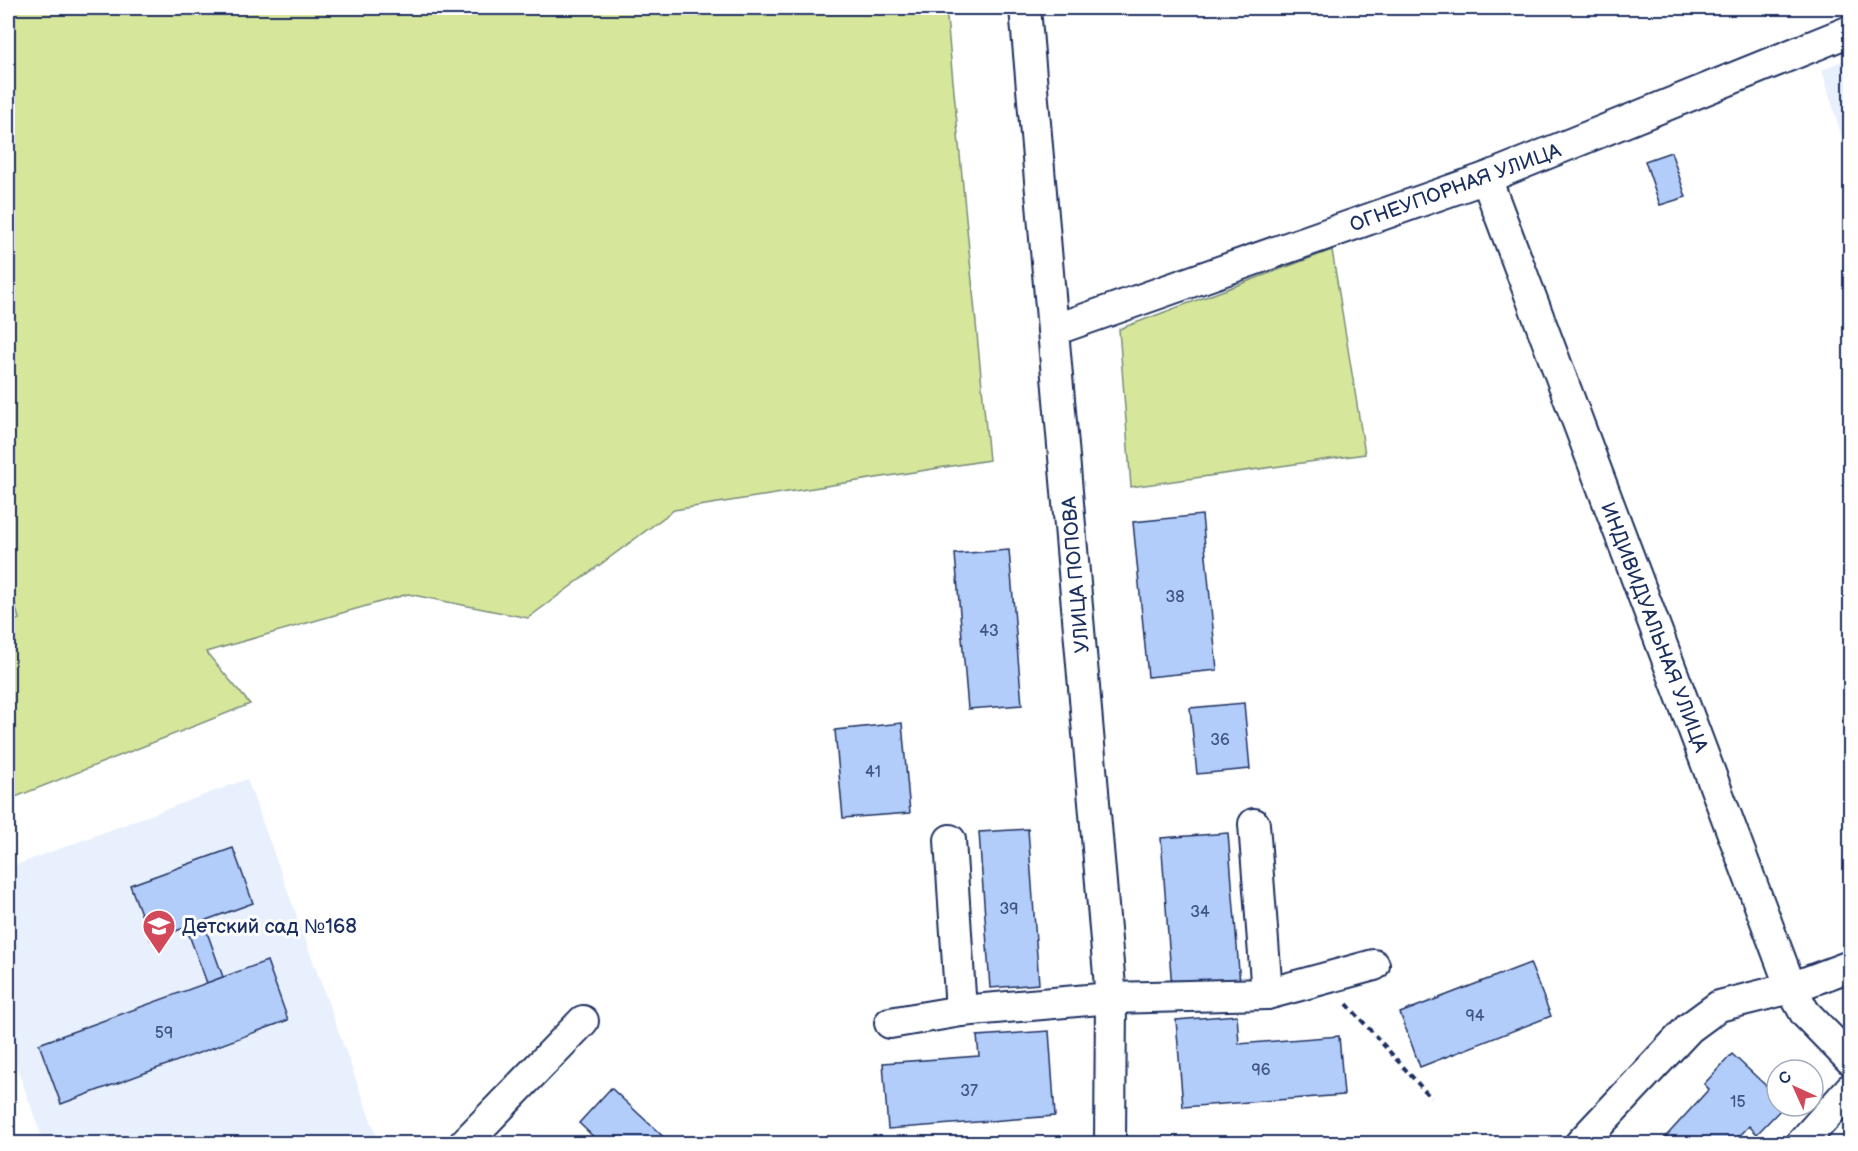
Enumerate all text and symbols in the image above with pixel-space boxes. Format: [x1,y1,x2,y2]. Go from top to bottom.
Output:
street label: ОГНЕУПОРНАЯ УЛИЦА [1347,138,1565,237]
street label: УЛИЦА ПОПОВА [1057,495,1095,654]
street label: ИНДИВИДУАЛЬНАЯ УЛИЦА [1595,499,1713,757]
house number: 38 [1165,588,1185,607]
house number: 43 [979,622,999,641]
house number: 36 [1210,731,1230,750]
house number: 41 [865,763,881,782]
house number: 39 [999,900,1019,919]
house number: 34 [1190,903,1210,922]
school or university icon: Детский сад №168 [141,908,177,955]
place label: Детский сад №168 [182,915,357,939]
house number: 94 [1465,1007,1485,1026]
house number: 59 [155,1024,173,1043]
north arrow [1765,1058,1825,1118]
house number: 96 [1251,1061,1271,1080]
text: С [1775,1068,1796,1089]
house number: 37 [960,1082,978,1101]
house number: 15 [1730,1093,1746,1112]

